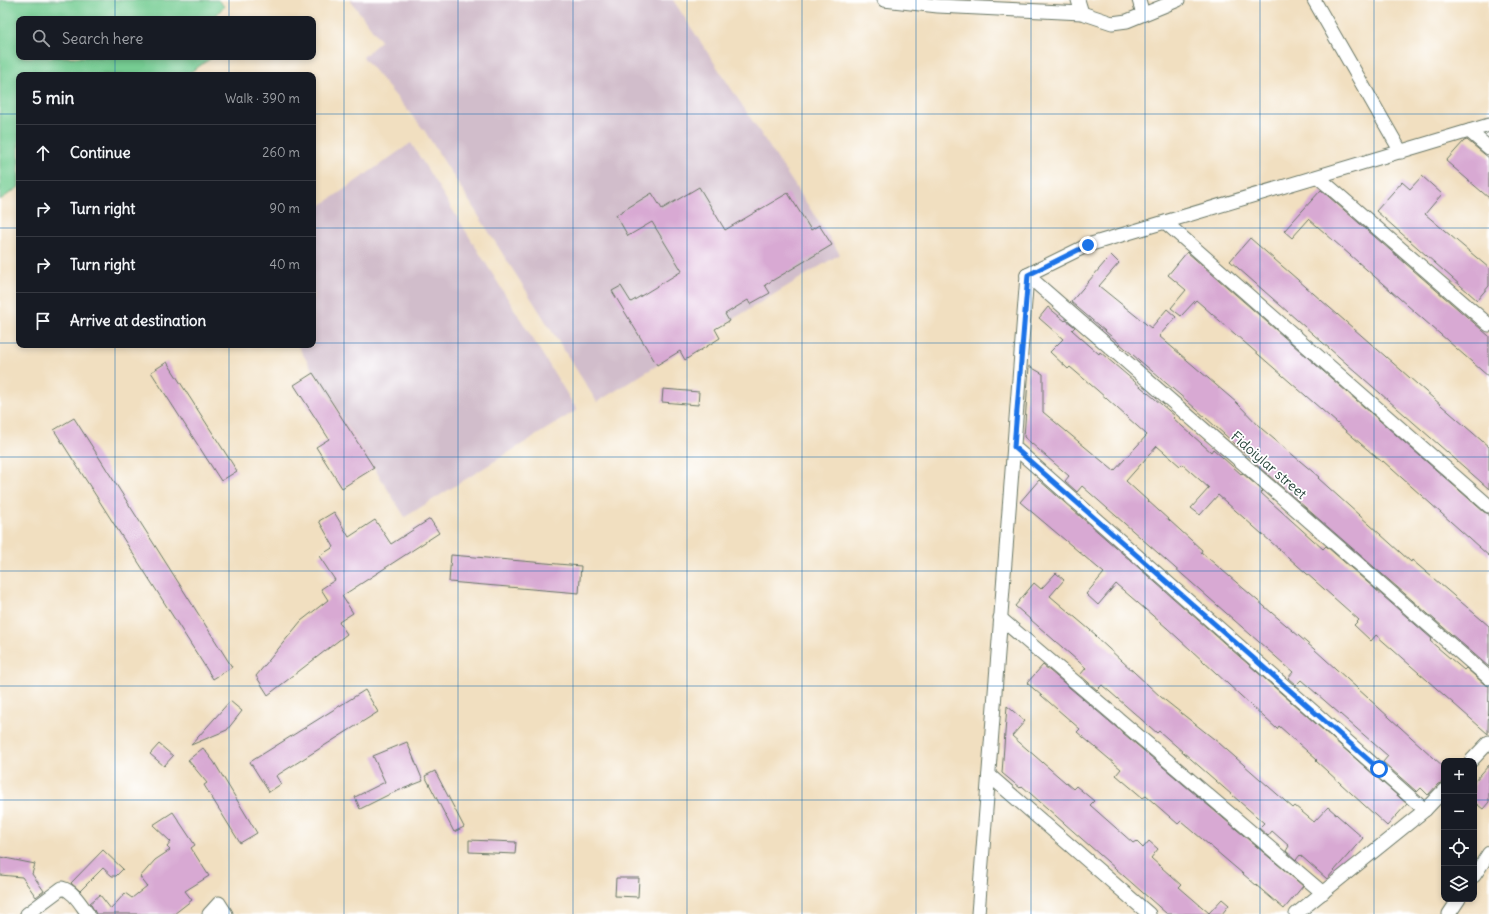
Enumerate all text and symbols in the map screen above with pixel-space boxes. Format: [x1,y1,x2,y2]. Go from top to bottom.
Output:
search box [16,16,316,60]
icon: search [30,27,52,49]
text: Search here [62,29,143,48]
text: 5 min [32,87,74,109]
text: Walk · 390 m [225,90,300,107]
icon: ahead [32,142,54,164]
text: Continue [70,143,131,162]
text: 260 m [262,144,300,161]
icon: right [32,198,54,220]
text: Turn right [70,199,135,218]
text: 90 m [269,200,300,217]
route end [1079,236,1097,254]
icon: right [32,254,54,276]
text: Turn right [70,255,135,274]
text: 40 m [269,256,300,273]
icon: arrive [32,310,54,332]
text: Arrive at destination [70,311,206,330]
street label: Fidoiylar street [1227,427,1311,503]
map controls [1441,758,1477,902]
button: + [1441,758,1477,794]
route start [1370,760,1388,778]
button: − [1441,794,1477,830]
button: locate [1441,830,1477,866]
button: layers [1441,866,1477,902]

